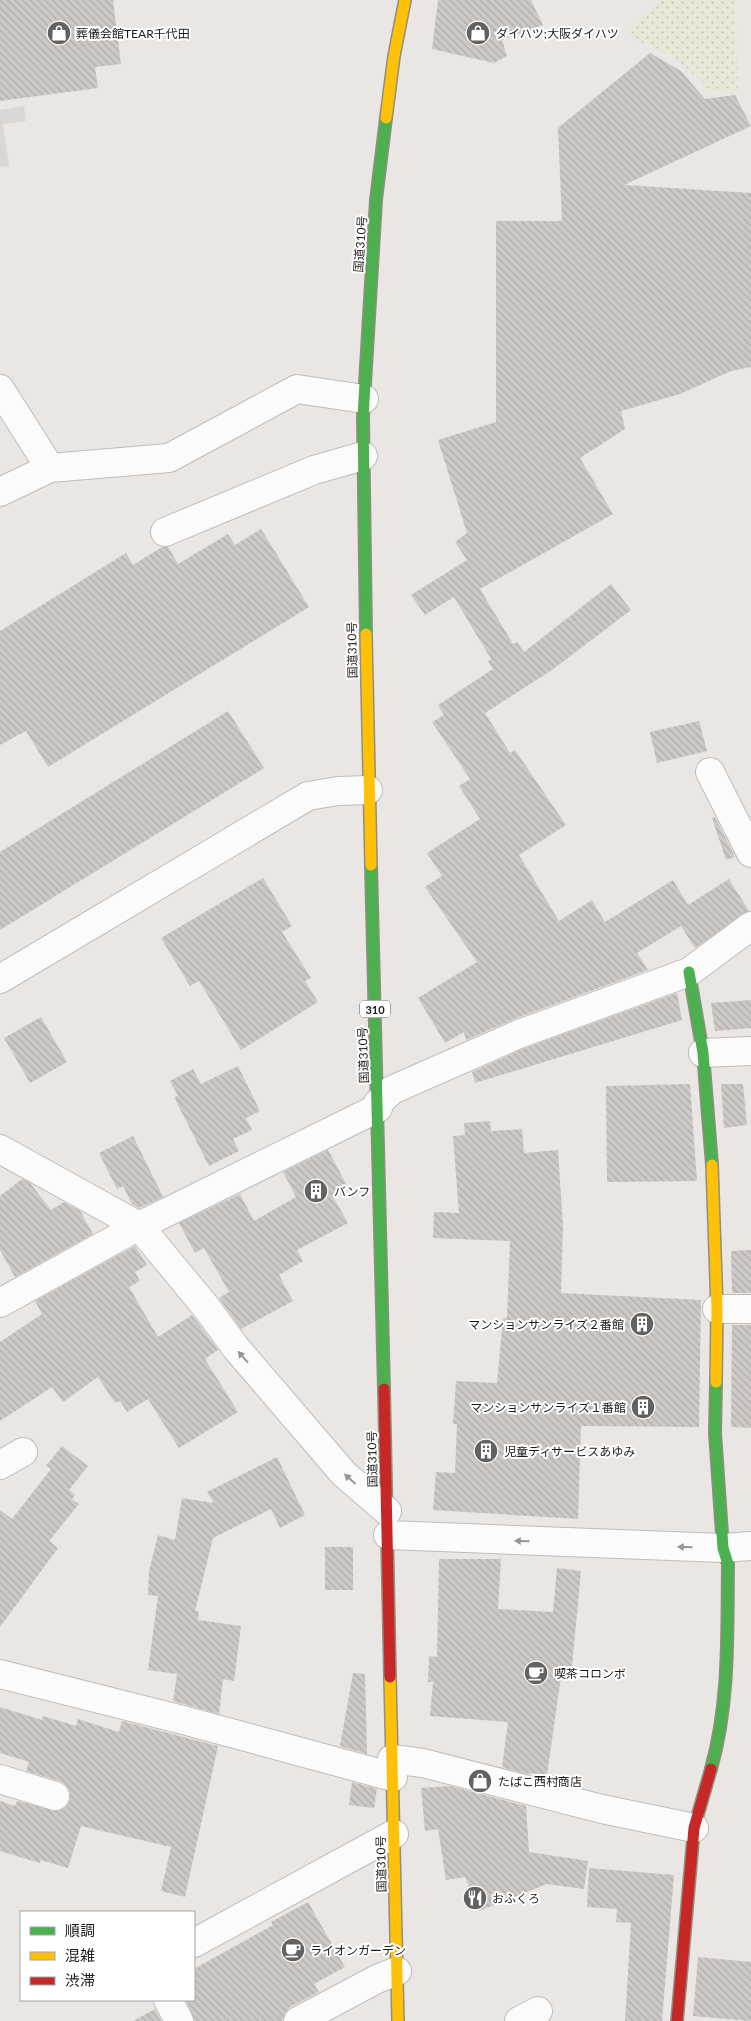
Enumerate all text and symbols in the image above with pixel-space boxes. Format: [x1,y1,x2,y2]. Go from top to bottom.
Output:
shop icon: 葬儀会館TEAR千代田 [46,20,72,46]
shop icon: ダイハツ;大阪ダイハツ [465,20,491,46]
place label: 葬儀会館TEAR千代田 [76,26,190,41]
place label: ダイハツ;大阪ダイハツ [496,26,619,41]
street label: 国道310号 [351,215,369,273]
street label: 国道310号 [344,621,360,679]
road number: 310 [360,1001,390,1018]
street label: 国道310号 [355,1026,371,1084]
building icon: バンフ [303,1178,329,1204]
place label: バンフ [334,1184,370,1199]
building icon: マンションサンライズ２番館 [629,1311,655,1337]
place label: マンションサンライズ２番館 [468,1317,624,1332]
one-way arrow [238,1350,249,1363]
building icon: マンションサンライズ１番館 [630,1394,656,1420]
place label: マンションサンライズ１番館 [470,1400,626,1415]
street label: 国道310号 [364,1430,380,1488]
building icon: 児童ディサービスあゆみ [473,1438,499,1464]
place label: 児童ディサービスあゆみ [504,1444,635,1459]
one-way arrow [345,1473,357,1485]
one-way arrow [514,1537,530,1545]
one-way arrow [677,1542,693,1550]
cafe icon: 喫茶コロンボ [523,1660,549,1686]
place label: 喫茶コロンボ [554,1666,626,1681]
shop icon: たばこ西村商店 [467,1768,493,1794]
place label: たばこ西村商店 [498,1774,582,1789]
street label: 国道310号 [373,1835,389,1893]
restaurant icon: おふくろ [462,1885,488,1911]
place label: おふくろ [492,1891,540,1906]
legend [20,1911,195,2001]
text: 順調 [65,1921,95,1939]
cafe icon: ライオンガーデン [280,1937,306,1963]
place label: ライオンガーデン [310,1943,406,1958]
text: 混雑 [65,1946,95,1964]
text: 渋滞 [65,1971,95,1989]

